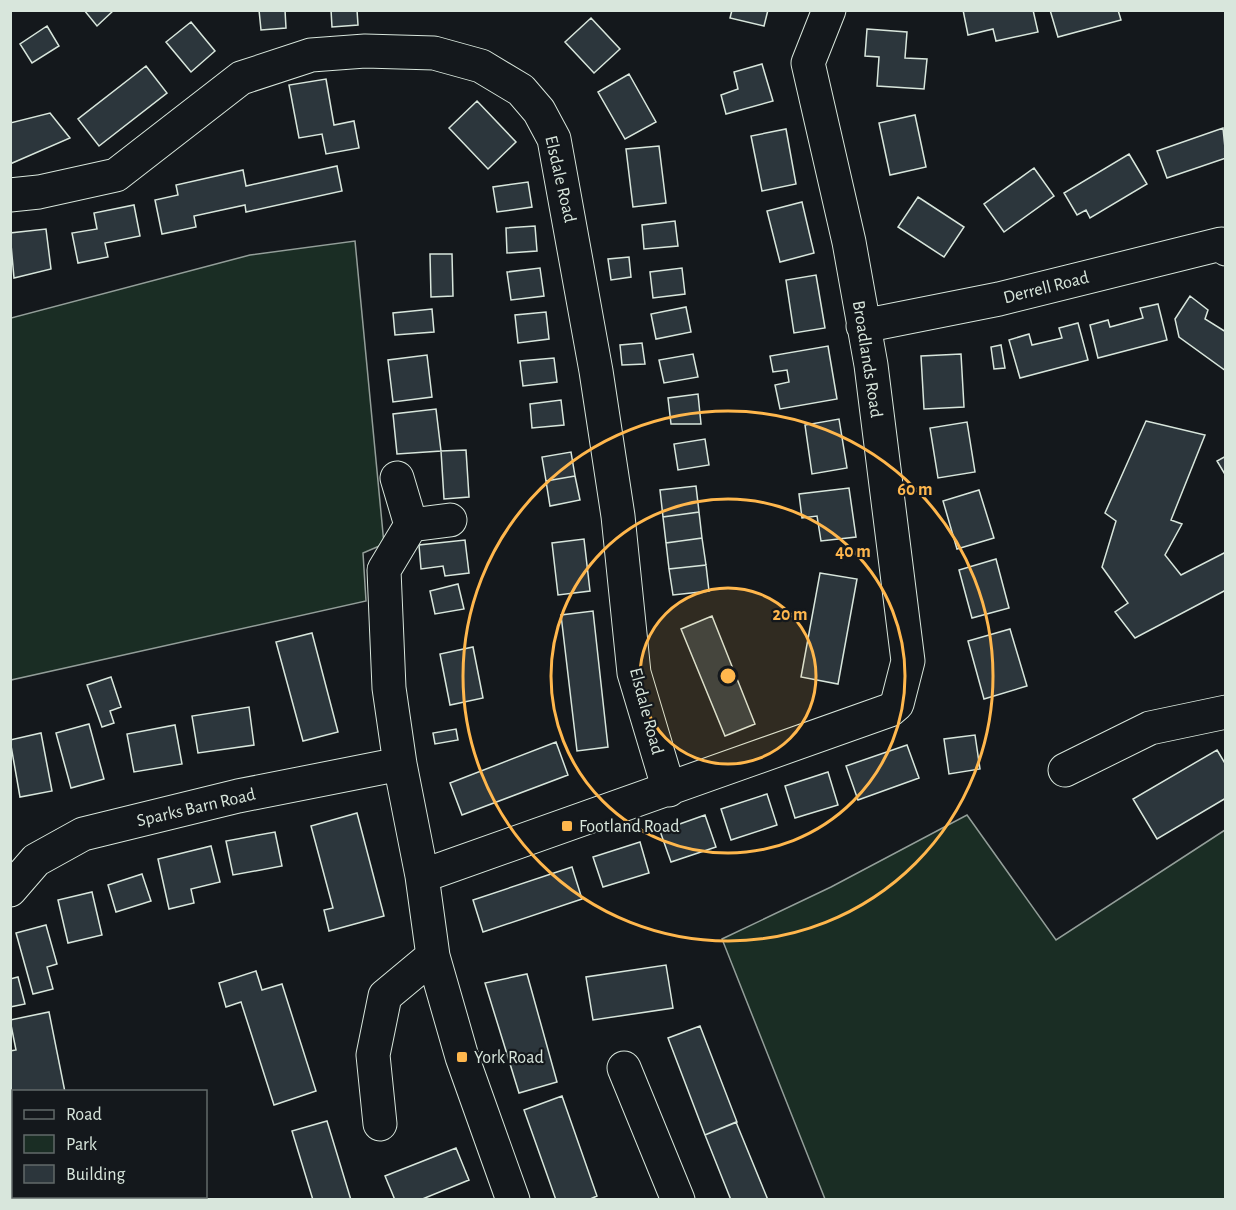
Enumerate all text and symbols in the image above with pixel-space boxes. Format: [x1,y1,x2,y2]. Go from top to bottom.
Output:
street label: Elsdale Road [541,134,579,225]
street label: Derrell Road [1002,269,1091,307]
street label: Broadlands Road [849,299,885,419]
text: 60 m [897,481,933,499]
text: 40 m [835,543,871,561]
text: 20 m [772,606,808,624]
street label: Elsdale Road [626,666,666,757]
centre of rings [718,666,738,686]
street label: Sparks Barn Road [135,786,257,830]
place label: Footland Road [579,818,680,836]
marker: Footland Road [560,819,574,833]
place label: York Road [474,1049,544,1067]
marker: York Road [455,1050,469,1064]
legend [12,1090,207,1198]
text: Road [66,1106,102,1124]
text: Park [66,1136,98,1154]
text: Building [66,1166,126,1184]

